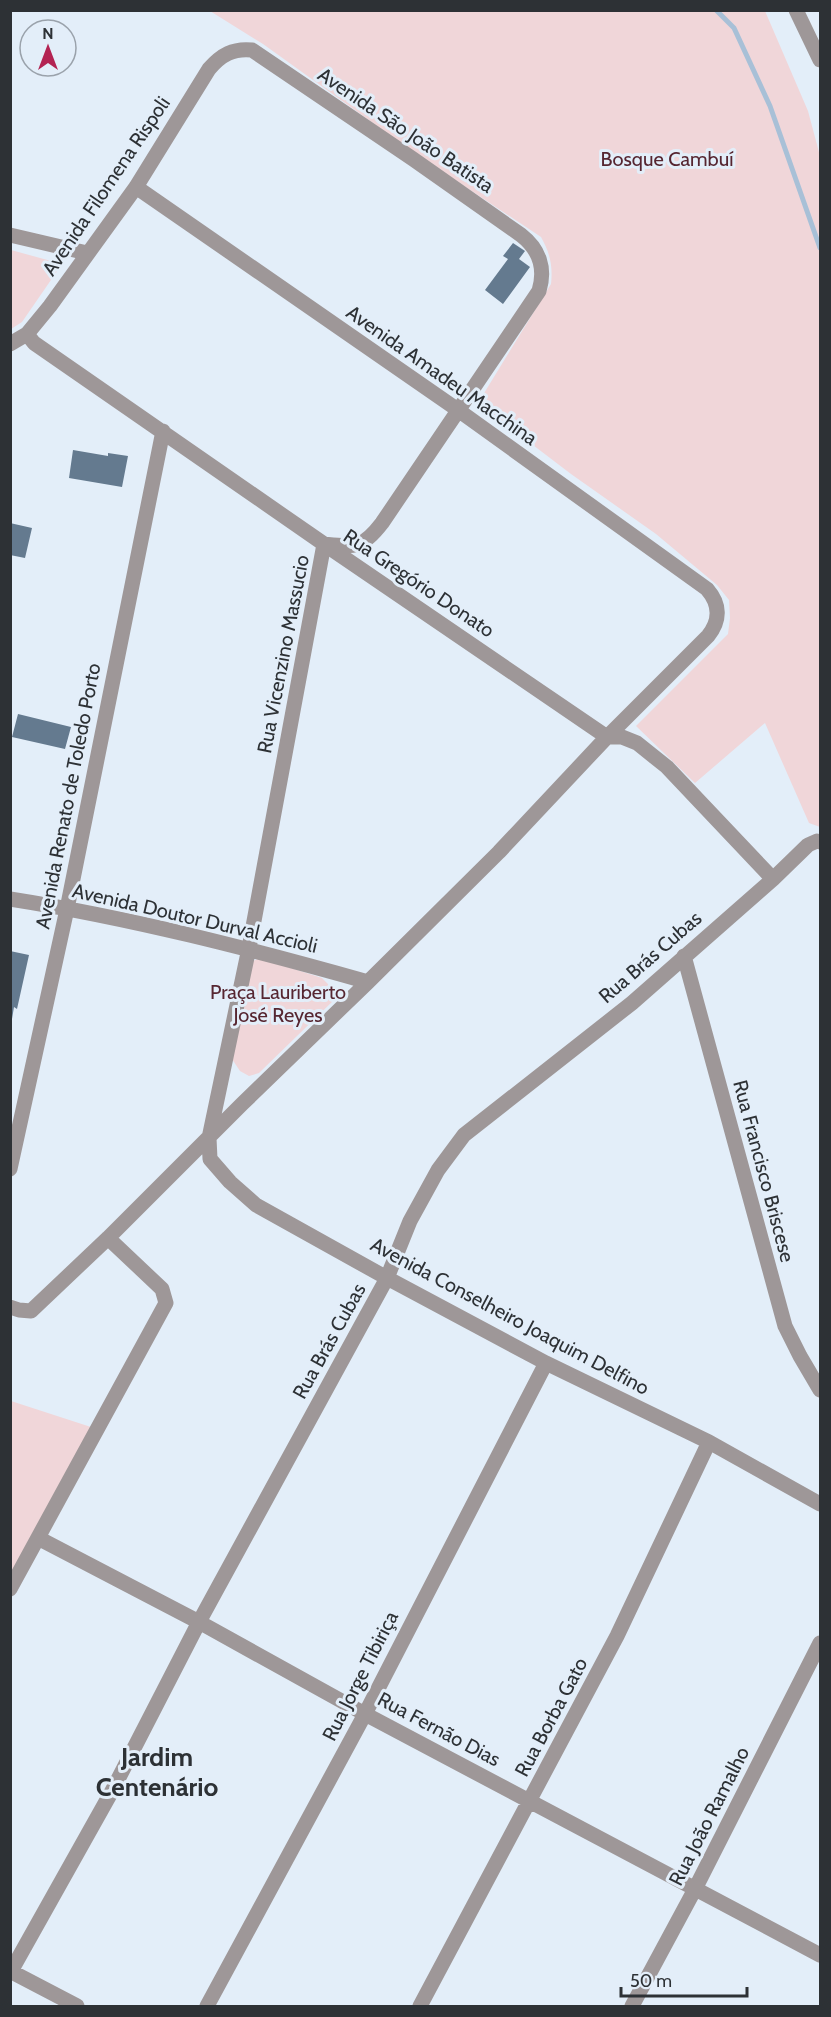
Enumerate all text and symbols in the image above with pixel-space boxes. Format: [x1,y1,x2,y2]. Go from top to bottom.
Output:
north arrow [18,18,78,78]
text: N [42,24,54,43]
street label: Avenida São João Batista [314,62,499,198]
street label: Avenida Filomena Rispoli [37,92,175,280]
park label: Bosque Cambuí [601,147,733,171]
street label: Avenida Amadeu Macchina [342,300,542,450]
street label: Rua Gregório Donato [339,524,499,642]
street label: Rua Vicenzino Massucio [252,553,314,755]
street label: Avenida Renato de Toledo Porto [30,661,106,931]
street label: Avenida Doutor Durval Accioli [70,878,320,958]
street label: Rua Brás Cubas [594,906,706,1008]
park label: Praça Lauriberto José Reyes [210,980,346,1027]
street label: Rua Francisco Briscese [728,1077,800,1265]
street label: Avenida Conselheiro Joaquim Delfino [367,1232,653,1400]
street label: Rua Brás Cubas [287,1279,371,1403]
street label: Rua Jorge Tibiriça [317,1607,403,1745]
street label: Rua Borba Gato [510,1653,592,1781]
street label: Rua Fernão Dias [374,1687,504,1771]
district label: Jardim Centenário [96,1741,218,1803]
street label: Rua João Ramalho [664,1743,754,1889]
scale bar [621,1960,747,1998]
text: 50 m [630,1970,672,1992]

